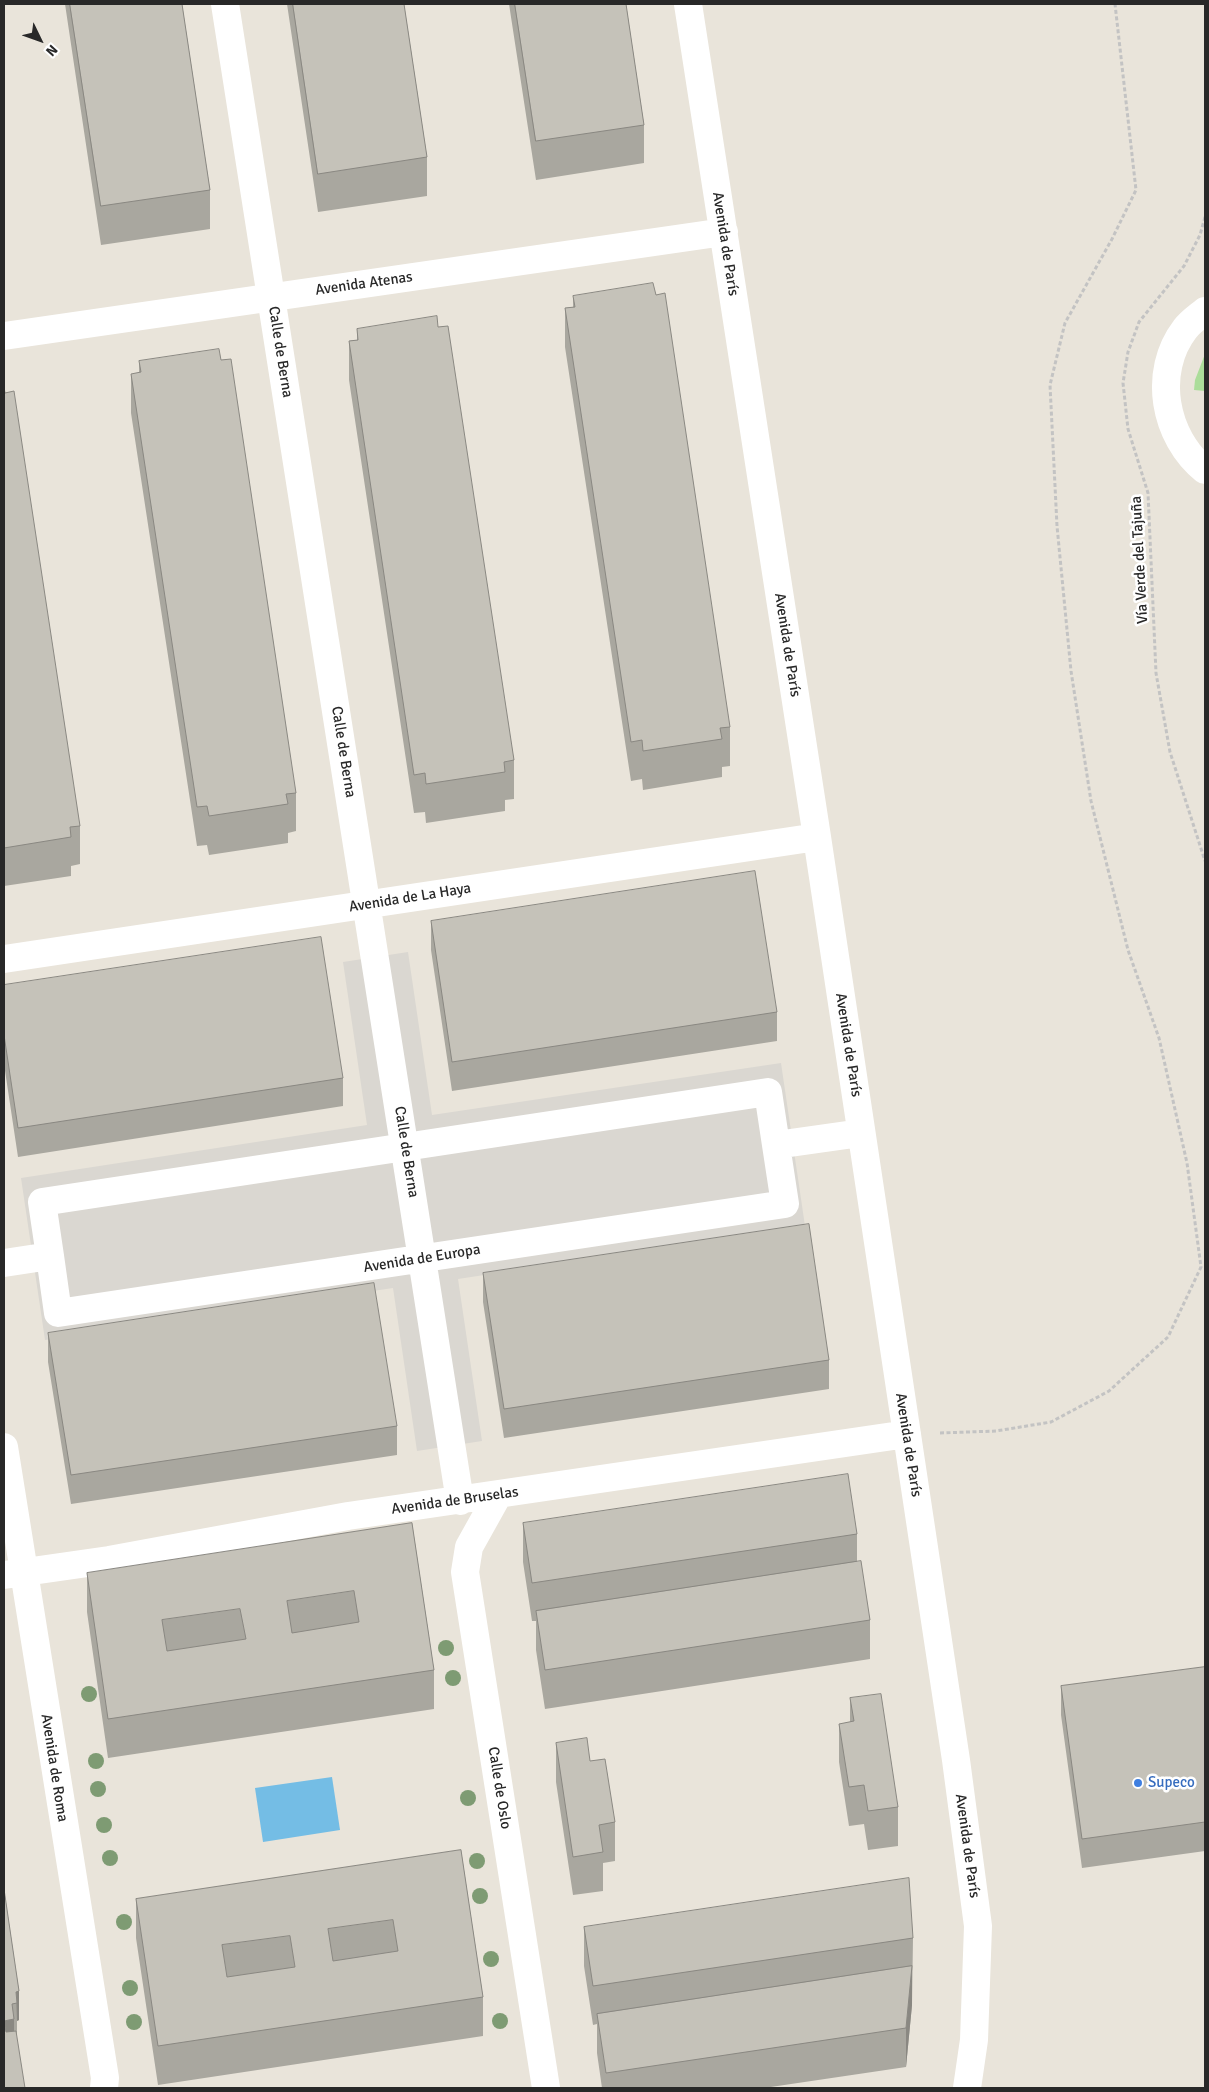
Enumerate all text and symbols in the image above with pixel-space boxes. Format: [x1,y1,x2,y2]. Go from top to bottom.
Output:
north arrow [15,15,65,65]
text: N [42,41,61,60]
street label: Avenida de París [708,191,742,297]
street label: Avenida Atenas [314,268,414,300]
street label: Calle de Berna [264,305,296,399]
street label: Vía Verde del Tajuña [1128,495,1152,625]
street label: Avenida de París [770,592,804,698]
street label: Calle de Berna [327,705,359,799]
street label: Avenida de La Haya [348,879,472,917]
street label: Avenida de París [831,992,865,1098]
street label: Calle de Berna [390,1105,422,1199]
street label: Avenida de Europa [362,1241,482,1277]
street label: Avenida de París [891,1392,925,1498]
street label: Avenida de Bruselas [390,1483,520,1519]
street label: Avenida de Roma [37,1713,71,1823]
street label: Calle de Oslo [484,1746,514,1830]
place label: Supeco [1148,1774,1195,1792]
marker: Supeco [1132,1777,1144,1789]
street label: Avenida de París [951,1793,983,1899]

